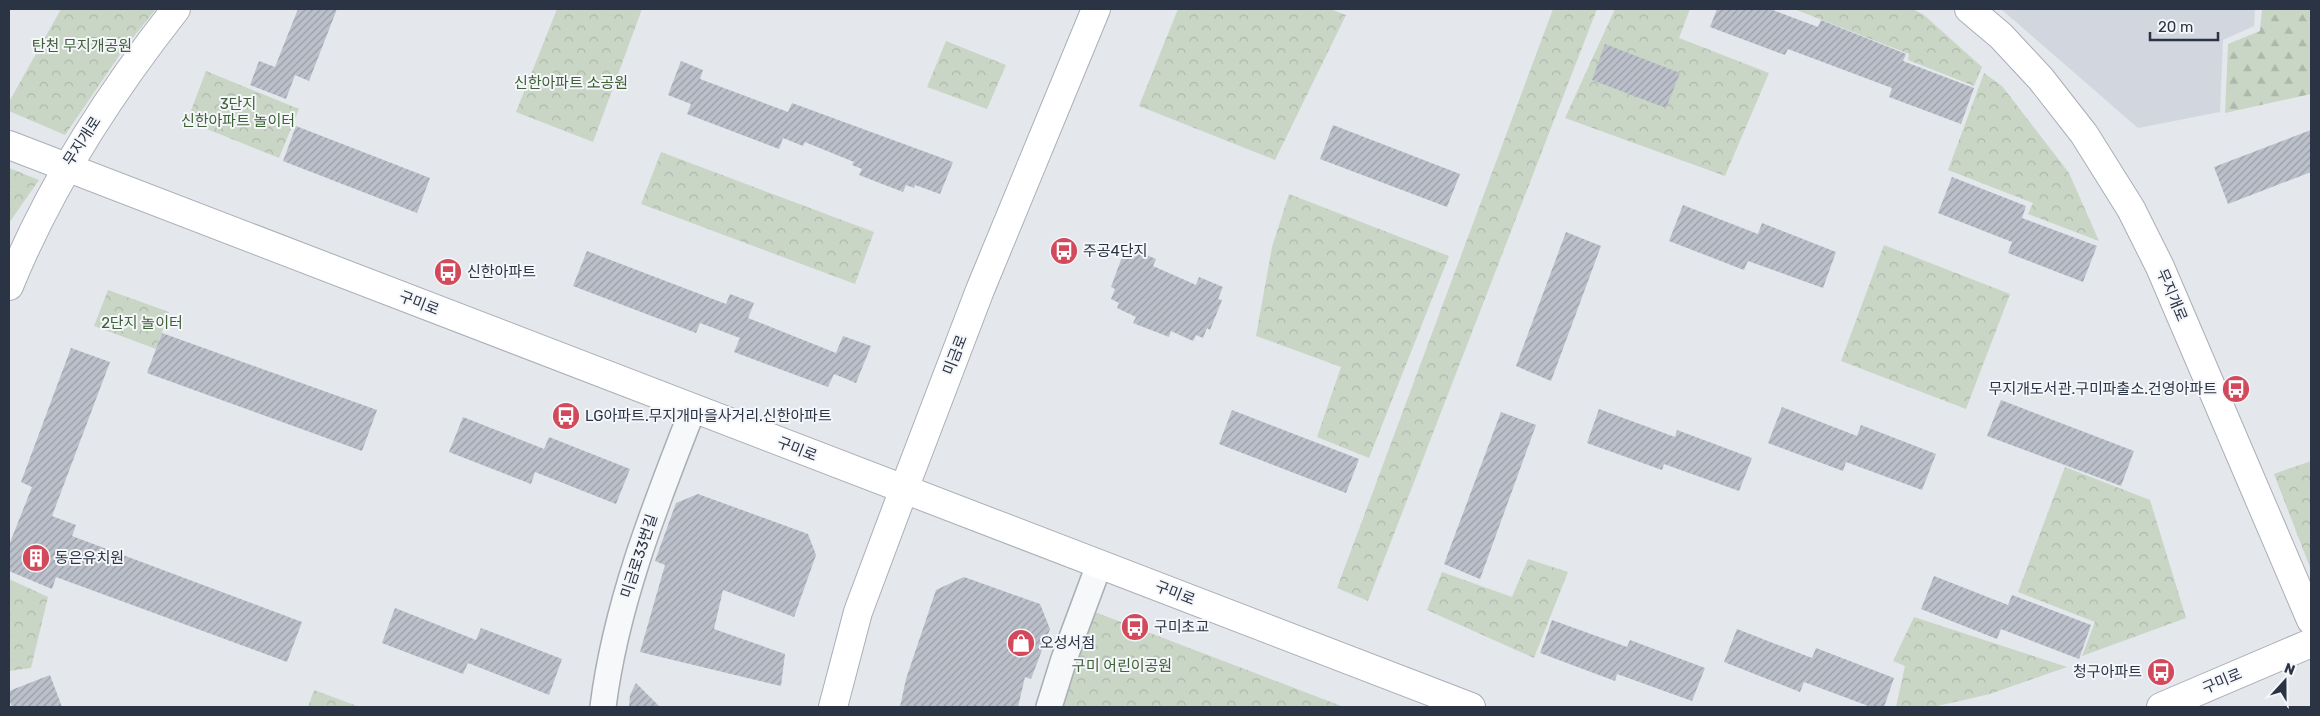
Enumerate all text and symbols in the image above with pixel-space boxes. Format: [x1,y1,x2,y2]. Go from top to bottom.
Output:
scale bar [2150,10,2218,42]
text: 20 m [2158,18,2193,36]
park label: 탄천 무지개공원 [32,37,132,55]
park label: 신한아파트 소공원 [514,74,628,92]
park label: 3단지 신한아파트 놀이터 [181,95,295,130]
street label: 무지개로 [59,113,105,169]
bus stop icon: 주공4단지 [1049,236,1079,266]
place label: 주공4단지 [1083,242,1148,260]
bus stop icon: 신한아파트 [433,257,463,287]
place label: 신한아파트 [467,263,536,281]
street label: 무지개로 [2153,266,2191,324]
street label: 구미로 [396,287,442,319]
park label: 2단지 놀이터 [101,314,183,332]
street label: 미금로 [939,332,971,378]
bus stop icon: 무지개도서관.구미파출소.건영아파트 [2221,374,2251,404]
place label: 무지개도서관.구미파출소.건영아파트 [1989,380,2217,398]
bus stop icon: LG아파트.무지개마을사거리.신한아파트 [551,401,581,431]
place label: LG아파트.무지개마을사거리.신한아파트 [585,407,832,425]
street label: 구미로 [774,433,820,465]
street label: 미금로33번길 [617,512,661,600]
building icon: 동은유치원 [21,543,51,573]
place label: 동은유치원 [55,549,124,567]
street label: 구미로 [1152,577,1198,609]
bus stop icon: 구미초교 [1120,612,1150,642]
place label: 구미초교 [1154,618,1209,636]
shop icon: 오성서점 [1006,628,1036,658]
place label: 오성서점 [1040,634,1095,652]
north arrow [2260,656,2310,706]
park label: 구미 어린이공원 [1072,657,1172,675]
bus stop icon: 청구아파트 [2146,657,2176,687]
text: N [2282,660,2297,679]
place label: 청구아파트 [2073,663,2142,681]
street label: 구미로 [2199,665,2245,697]

